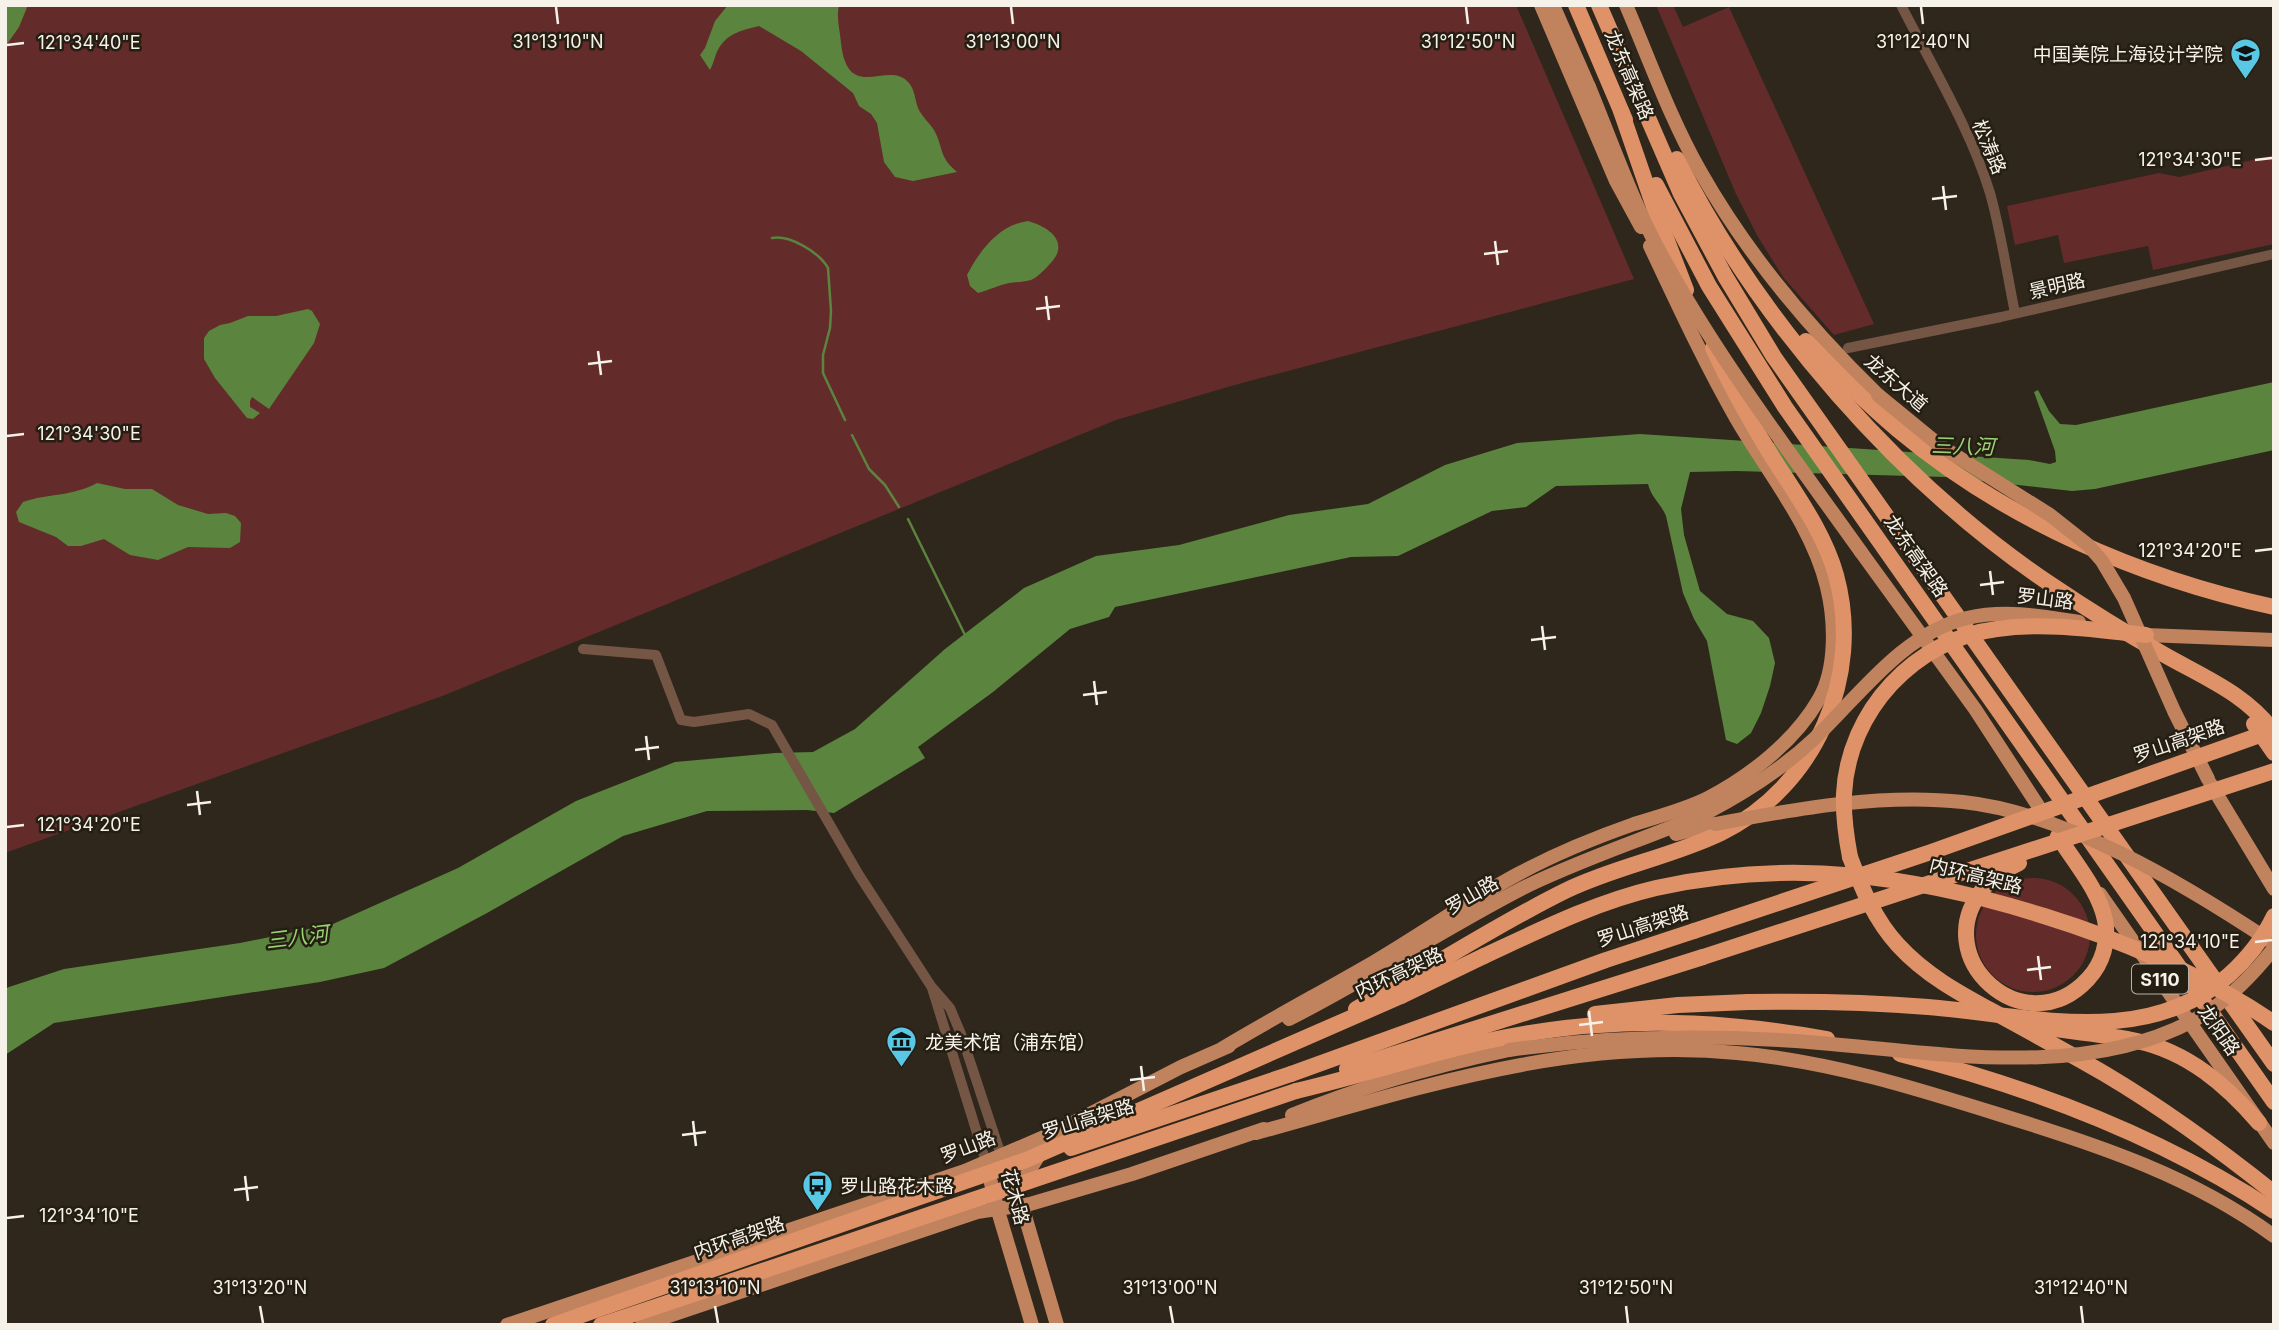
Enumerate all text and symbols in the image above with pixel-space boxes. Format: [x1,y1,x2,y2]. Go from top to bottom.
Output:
street label: 龙东高架路 [1600,27,1658,123]
text: 31°13'10"N [512,31,604,52]
text: 31°13'00"N [965,31,1061,52]
text: 31°12'50"N [1421,31,1515,52]
text: 31°12'40"N [1876,31,1970,52]
text: 121°34'40"E [37,32,141,53]
school or university icon: 中国美院上海设计学院 [2229,37,2263,81]
place label: 中国美院上海设计学院 [2033,43,2223,66]
street label: 松涛路 [1967,116,2011,178]
text: 121°34'30"E [2138,149,2242,170]
street label: 景明路 [2027,268,2087,304]
street label: 龙东大道 [1860,349,1932,417]
text: 121°34'30"E [37,423,141,444]
water label: 三八河 [1931,432,1999,460]
street label: 龙东高架路 [1879,510,1953,602]
text: 121°34'20"E [2138,540,2242,561]
street label: 罗山路 [2015,584,2075,614]
street label: 罗山高架路 [2130,715,2228,767]
text: 121°34'20"E [37,814,141,835]
street label: 内环高架路 [1927,853,2025,899]
street label: 罗山路 [1442,871,1502,919]
street label: 罗山高架路 [1594,900,1692,952]
water label: 三八河 [264,920,334,953]
text: 121°34'10"E [2140,931,2240,952]
street label: 内环高架路 [1351,942,1447,1004]
road number: S110 [2132,964,2188,994]
street label: 龙阳路 [2193,1000,2245,1060]
museum icon: 龙美术馆（浦东馆） [885,1025,919,1069]
place label: 龙美术馆（浦东馆） [925,1031,1096,1054]
street label: 罗山高架路 [1039,1094,1137,1144]
street label: 罗山路 [937,1126,999,1168]
street label: 花木路 [997,1166,1033,1228]
bus stop icon: 罗山路花木路 [800,1169,834,1213]
place label: 罗山路花木路 [840,1175,954,1198]
text: 121°34'10"E [39,1205,139,1226]
street label: 内环高架路 [690,1212,788,1264]
text: 31°13'20"N [213,1277,307,1298]
text: 31°13'10"N [669,1277,761,1298]
text: 31°13'00"N [1122,1277,1218,1298]
text: 31°12'50"N [1579,1277,1673,1298]
text: 31°12'40"N [2034,1277,2128,1298]

